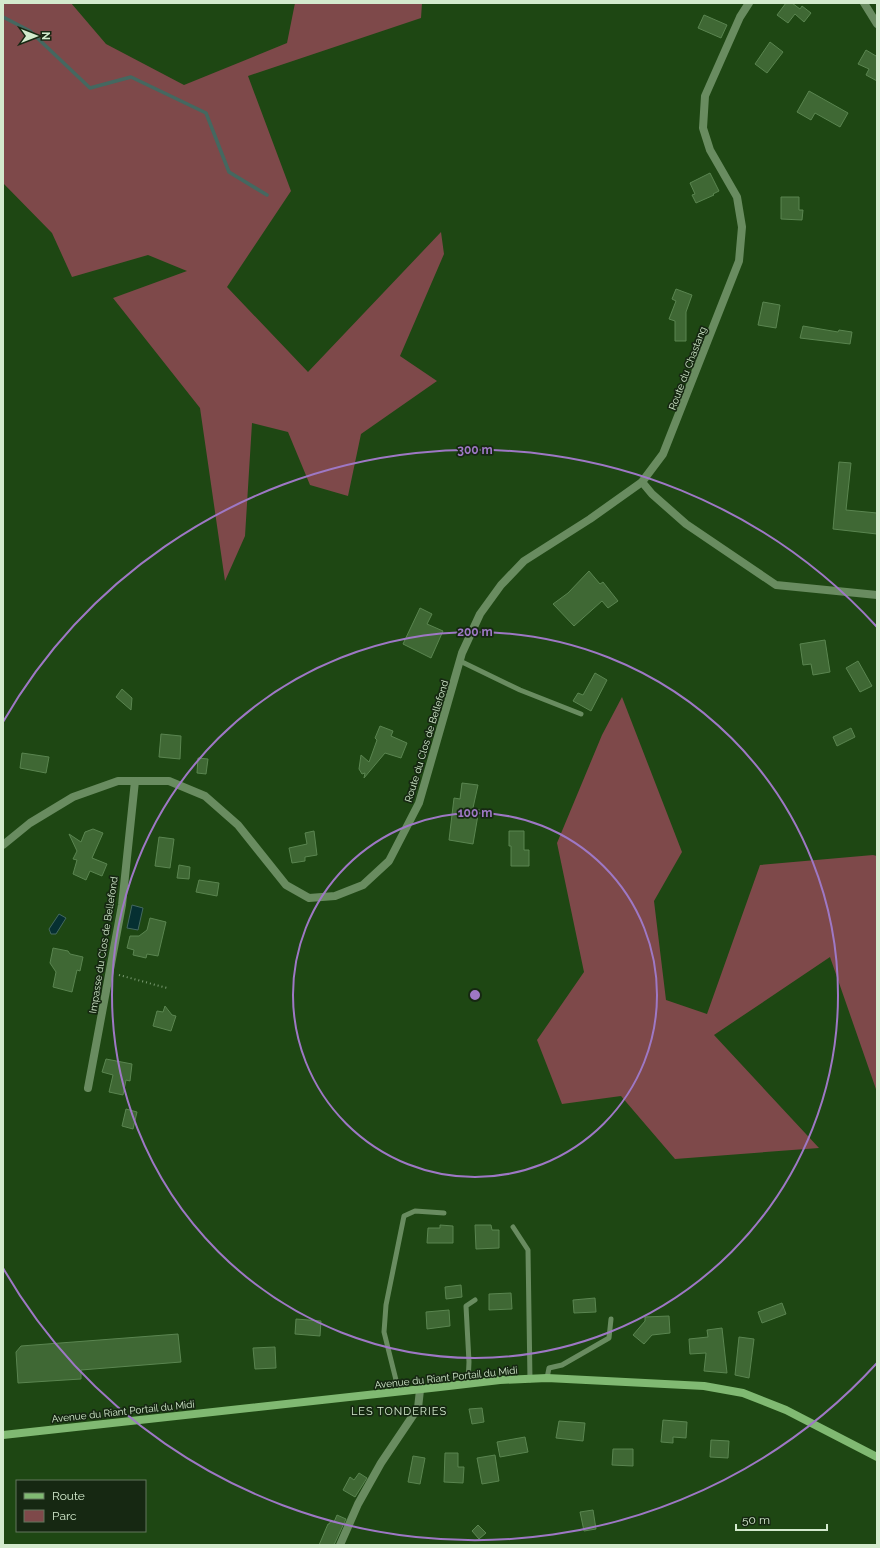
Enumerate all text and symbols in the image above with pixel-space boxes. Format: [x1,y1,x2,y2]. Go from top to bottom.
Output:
north arrow [16,16,56,56]
text: N [39,32,52,40]
street label: Route du Chastang [666,325,708,411]
text: 300 m [457,443,493,457]
text: 200 m [457,625,493,639]
street label: Route du Clos de Bellefond [403,679,450,804]
text: 100 m [458,806,492,820]
street label: Impasse du Clos de Bellefond [87,876,120,1014]
centre of rings [468,988,482,1002]
street label: Avenue du Riant Portail du Midi [374,1365,518,1390]
street label: Avenue du Riant Portail du Midi [51,1399,195,1424]
district label: LES TONDERIES [351,1405,447,1418]
legend [16,1480,146,1532]
text: Route [52,1489,85,1503]
scale bar [736,1506,827,1532]
text: Parc [52,1509,77,1523]
text: 50 m [742,1513,770,1527]

